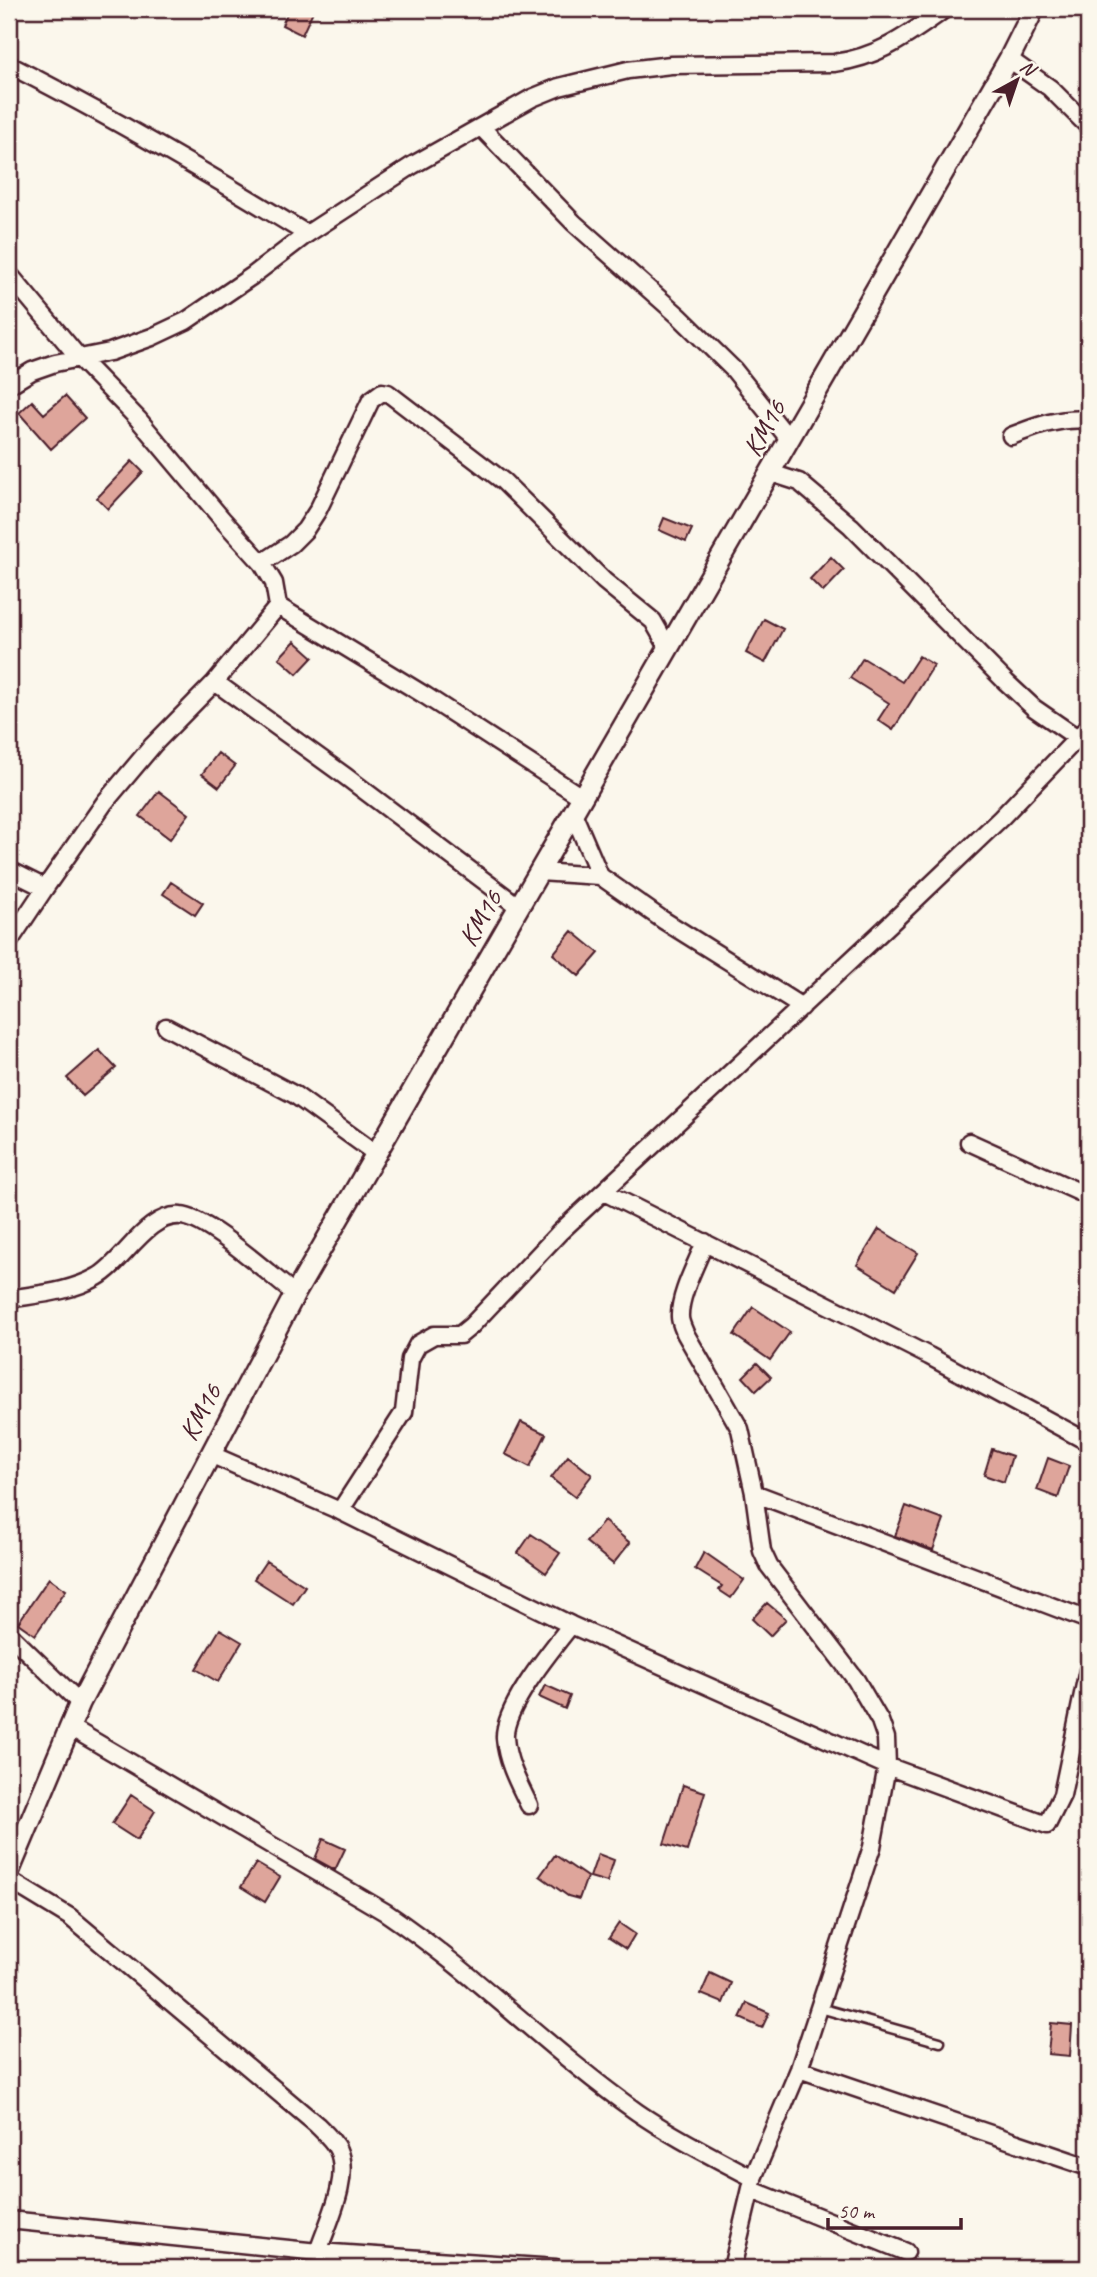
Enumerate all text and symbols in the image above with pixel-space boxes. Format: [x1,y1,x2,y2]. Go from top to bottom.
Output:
north arrow [982,46,1052,116]
text: N [1015,55,1042,83]
street label: KM16 [734,392,794,462]
street label: KM16 [450,882,511,952]
street label: KM16 [171,1376,230,1446]
scale bar [828,2186,960,2230]
text: 50 m [838,2198,876,2224]

